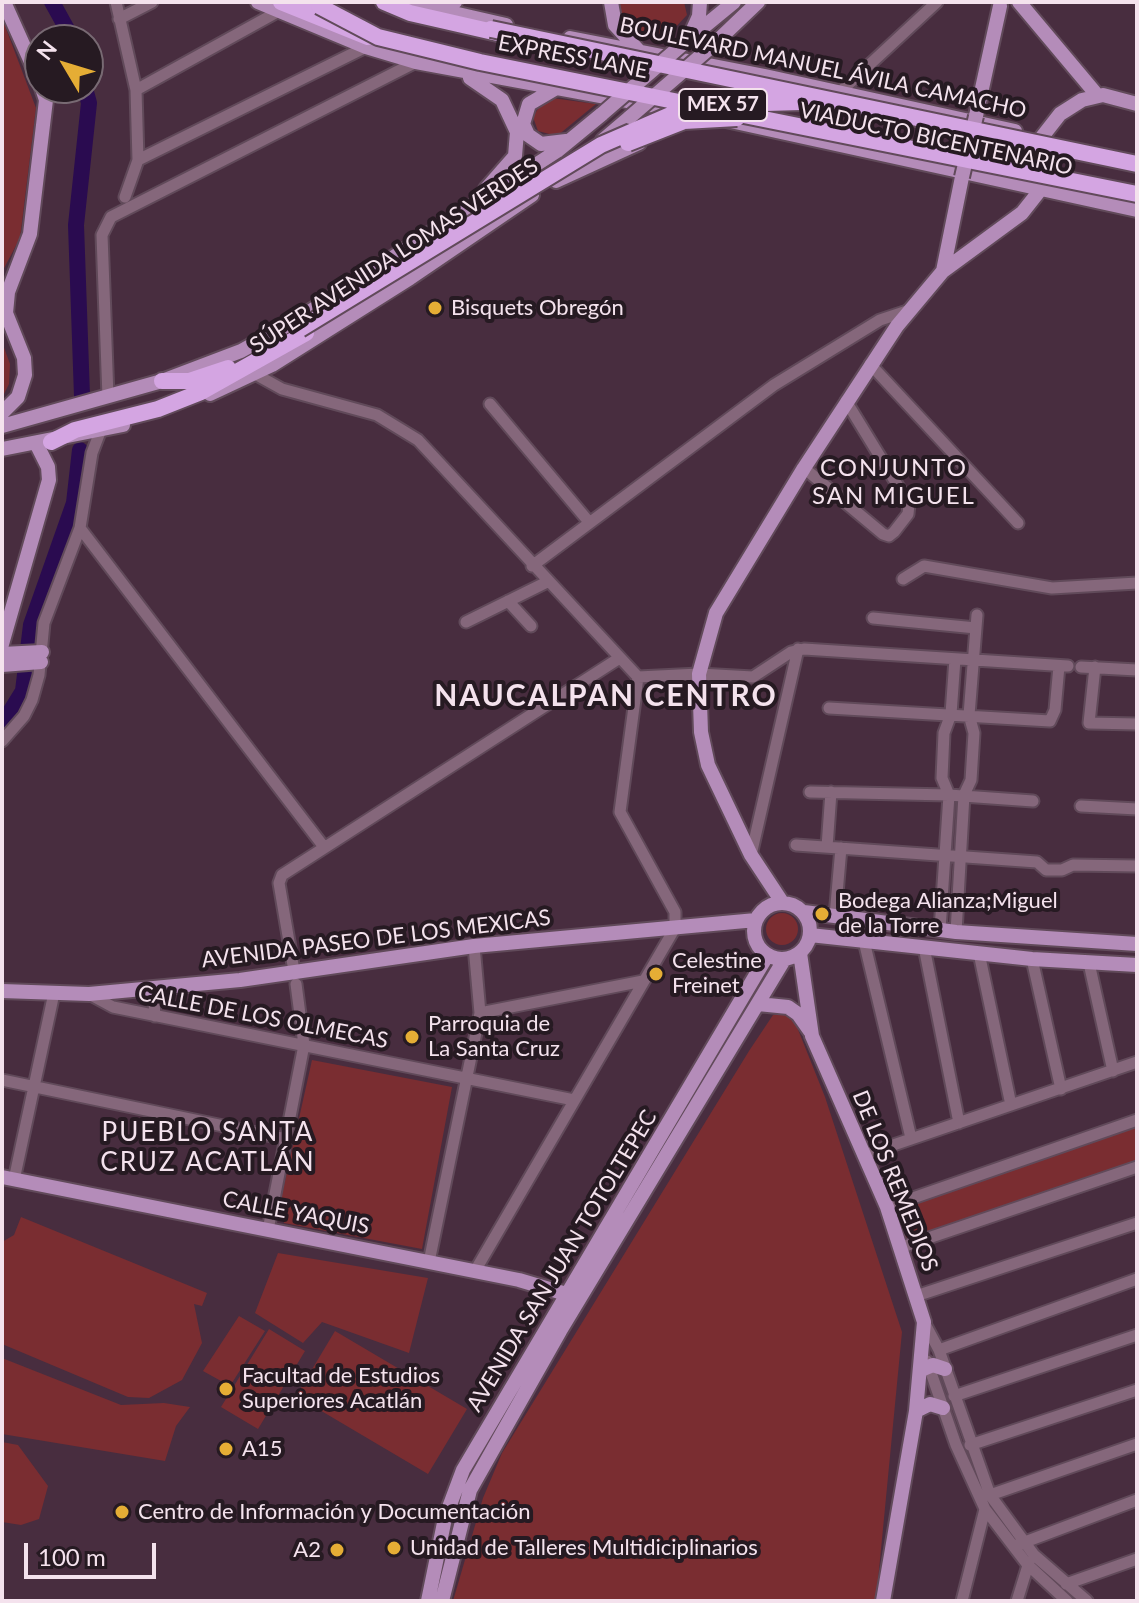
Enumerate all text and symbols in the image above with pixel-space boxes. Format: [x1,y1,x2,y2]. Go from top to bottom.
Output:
street label: BOULEVARD MANUEL ÁVILA CAMACHO [617,12,1029,124]
north arrow [24,24,104,104]
street label: EXPRESS LANE [496,30,650,84]
text: N [30,35,62,65]
road number: MEX 57 [679,89,767,121]
street label: VIADUCTO BICENTENARIO [797,97,1075,181]
street label: SÚPER AVENIDA LOMAS VERDES [245,153,543,359]
place label: Bisquets Obregón [451,295,624,321]
marker: Bisquets Obregón [426,299,444,317]
district label: CONJUNTO SAN MIGUEL [812,454,976,510]
district label: NAUCALPAN CENTRO [434,678,778,714]
place label: Bodega Alianza;Miguel de la Torre [838,888,1058,940]
street label: AVENIDA PASEO DE LOS MEXICAS [200,904,552,974]
marker: Bodega Alianza;Miguel de la Torre [813,905,831,923]
place label: Celestine Freinet [672,948,762,1000]
marker: Celestine Freinet [647,965,665,983]
street label: CALLE DE LOS OLMECAS [136,980,390,1054]
place label: Parroquia de La Santa Cruz [428,1011,560,1062]
marker: Parroquia de La Santa Cruz [403,1028,421,1046]
street label: DE LOS REMEDIOS [847,1087,943,1275]
street label: AVENIDA SAN JUAN TOTOLTEPEC [461,1106,663,1416]
district label: PUEBLO SANTA CRUZ ACATLÁN [100,1117,316,1178]
street label: CALLE YAQUIS [220,1186,372,1240]
place label: Facultad de Estudios Superiores Acatlán [242,1363,440,1414]
marker: Facultad de Estudios Superiores Acatlán [217,1380,235,1398]
place label: A15 [242,1436,282,1462]
marker: A15 [217,1440,235,1458]
place label: Centro de Información y Documentación [138,1499,530,1525]
marker: Centro de Información y Documentación [113,1503,131,1521]
scale bar [28,1527,160,1577]
place label: Unidad de Talleres Multidiciplinarios [410,1535,758,1561]
place label: A2 [293,1537,321,1563]
marker: Unidad de Talleres Multidiciplinarios [385,1539,403,1557]
marker: A2 [328,1541,346,1559]
text: 100 m [38,1542,106,1571]

